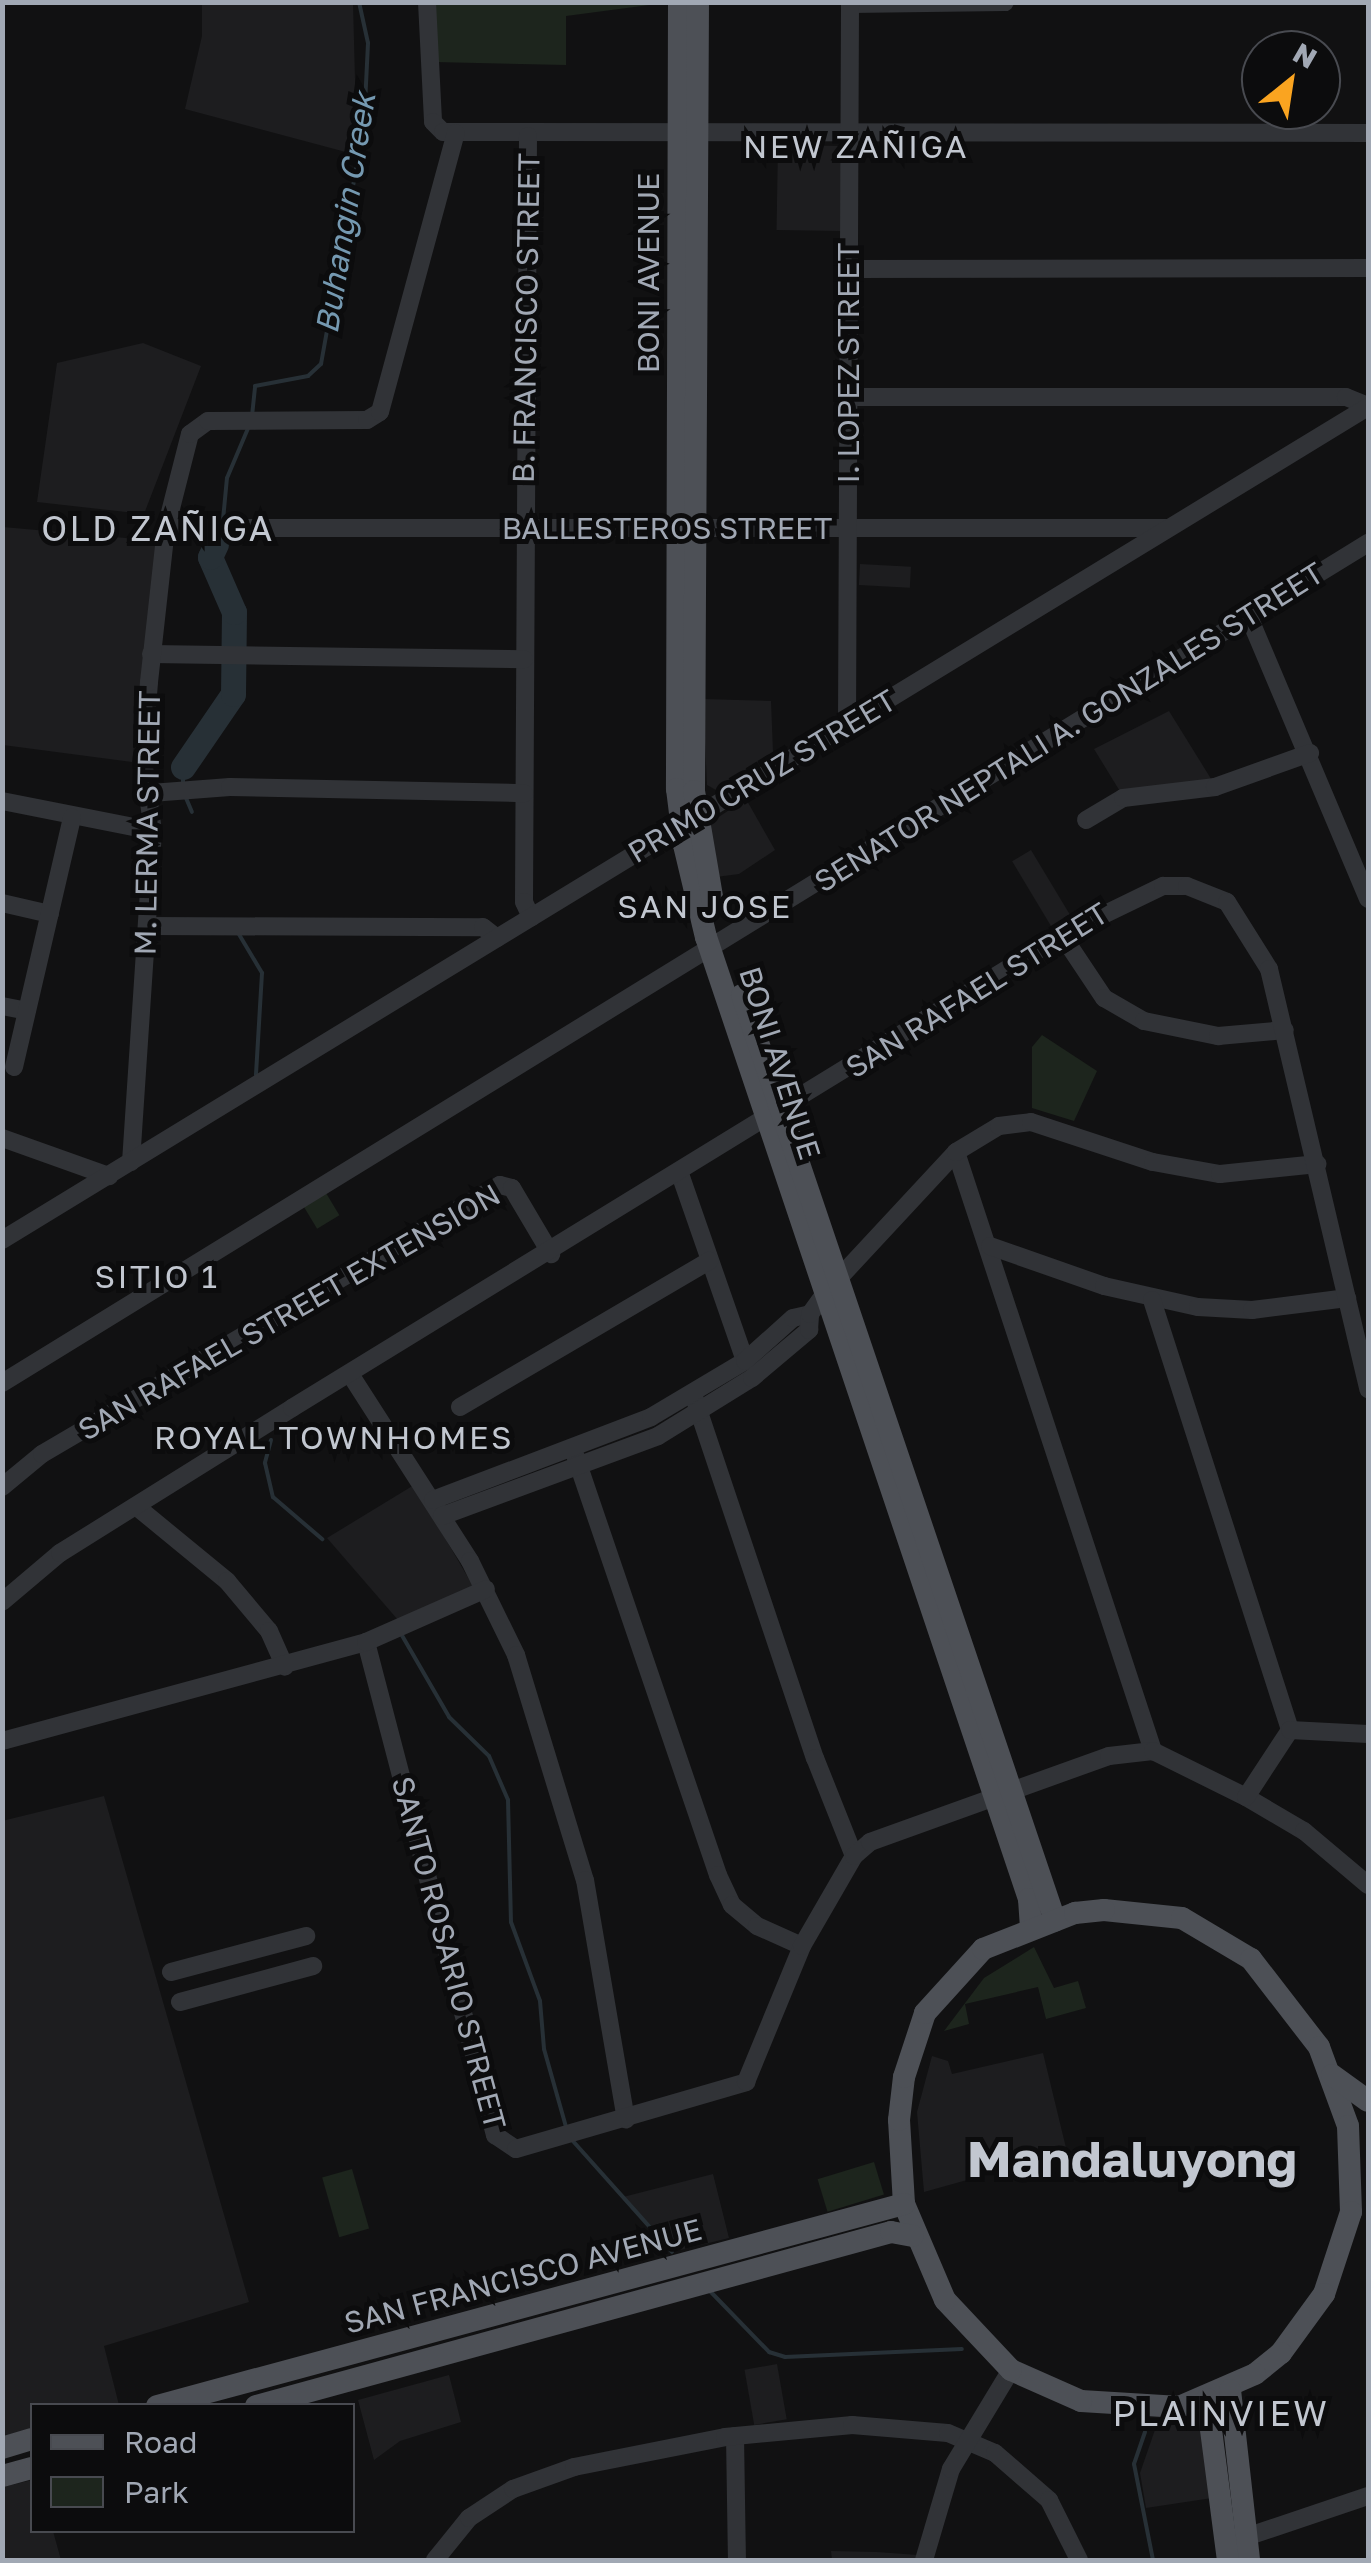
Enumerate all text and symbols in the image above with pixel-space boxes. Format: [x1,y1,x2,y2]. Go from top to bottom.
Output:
north arrow [1241,30,1341,130]
text: N [1288,36,1323,75]
water label: Buhangin Creek [307,90,383,336]
district label: NEW ZAÑIGA [743,127,969,165]
street label: B. FRANCISCO STREET [505,153,547,483]
street label: BONI AVENUE [630,173,666,373]
street label: I. LOPEZ STREET [830,243,866,483]
district label: OLD ZAÑIGA [41,507,275,549]
street label: BALLESTEROS STREET [502,510,832,546]
street label: SENATOR NEPTALI A. GONZALES STREET [808,554,1330,900]
street label: PRIMO CRUZ STREET [621,682,903,870]
street label: M. LERMA STREET [127,690,167,956]
district label: SAN JOSE [617,887,793,925]
street label: SAN RAFAEL STREET [839,895,1115,1085]
street label: BONI AVENUE [732,962,828,1164]
street label: SAN RAFAEL STREET EXTENSION [72,1176,506,1448]
district label: SITIO 1 [94,1257,220,1295]
district label: ROYAL TOWNHOMES [154,1418,514,1456]
street label: SANTO ROSARIO STREET [385,1773,513,2133]
district label: Mandaluyong [967,2129,1297,2189]
street label: SAN FRANCISCO AVENUE [340,2211,706,2341]
district label: PLAINVIEW [1113,2392,1329,2434]
legend [30,2403,355,2533]
text: Road [124,2424,198,2460]
text: Park [124,2474,189,2510]

